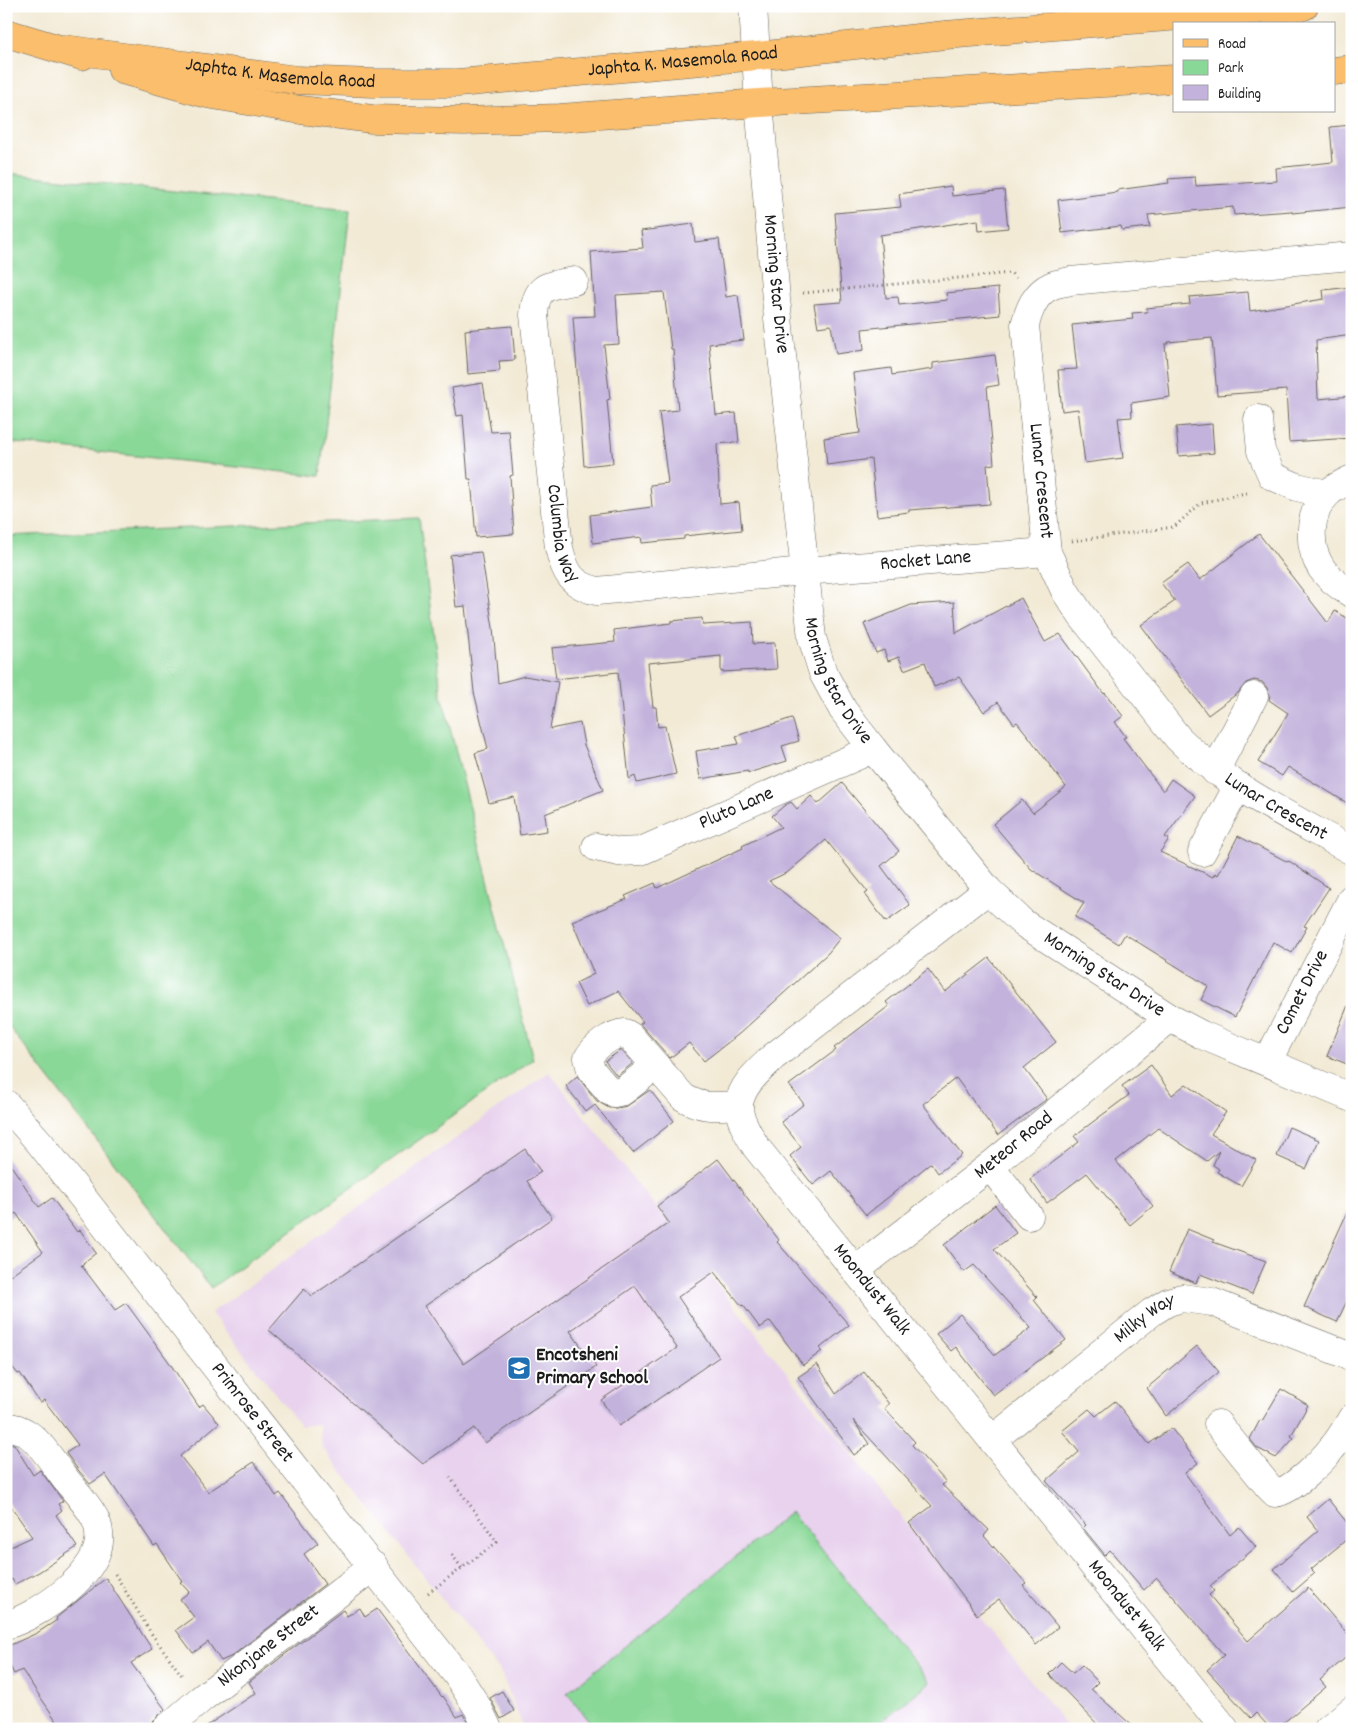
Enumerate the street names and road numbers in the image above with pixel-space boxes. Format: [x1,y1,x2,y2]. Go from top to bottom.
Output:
street label: Japhta K. Masemola Road [587,40,780,85]
street label: Japhta K. Masemola Road [184,51,376,97]
street label: Morning Star Drive [755,213,796,355]
street label: Lunar Crescent [1021,422,1060,540]
street label: Columbia Way [538,483,586,591]
street label: Rocket Lane [879,544,972,579]
street label: Morning Star Drive [796,616,879,751]
street label: Lunar Crescent [1218,766,1332,849]
street label: Pluto Lane [695,780,779,838]
street label: Morning Star Drive [1037,925,1170,1025]
street label: Comet Drive [1269,945,1337,1040]
street label: Meteor Road [969,1105,1060,1187]
street label: Moondust Walk [826,1238,917,1342]
street label: Milky Way [1108,1287,1179,1351]
street label: Primrose Street [203,1357,300,1469]
street label: Moondust Walk [1080,1554,1172,1658]
street label: Nkonjane Street [212,1598,326,1695]

